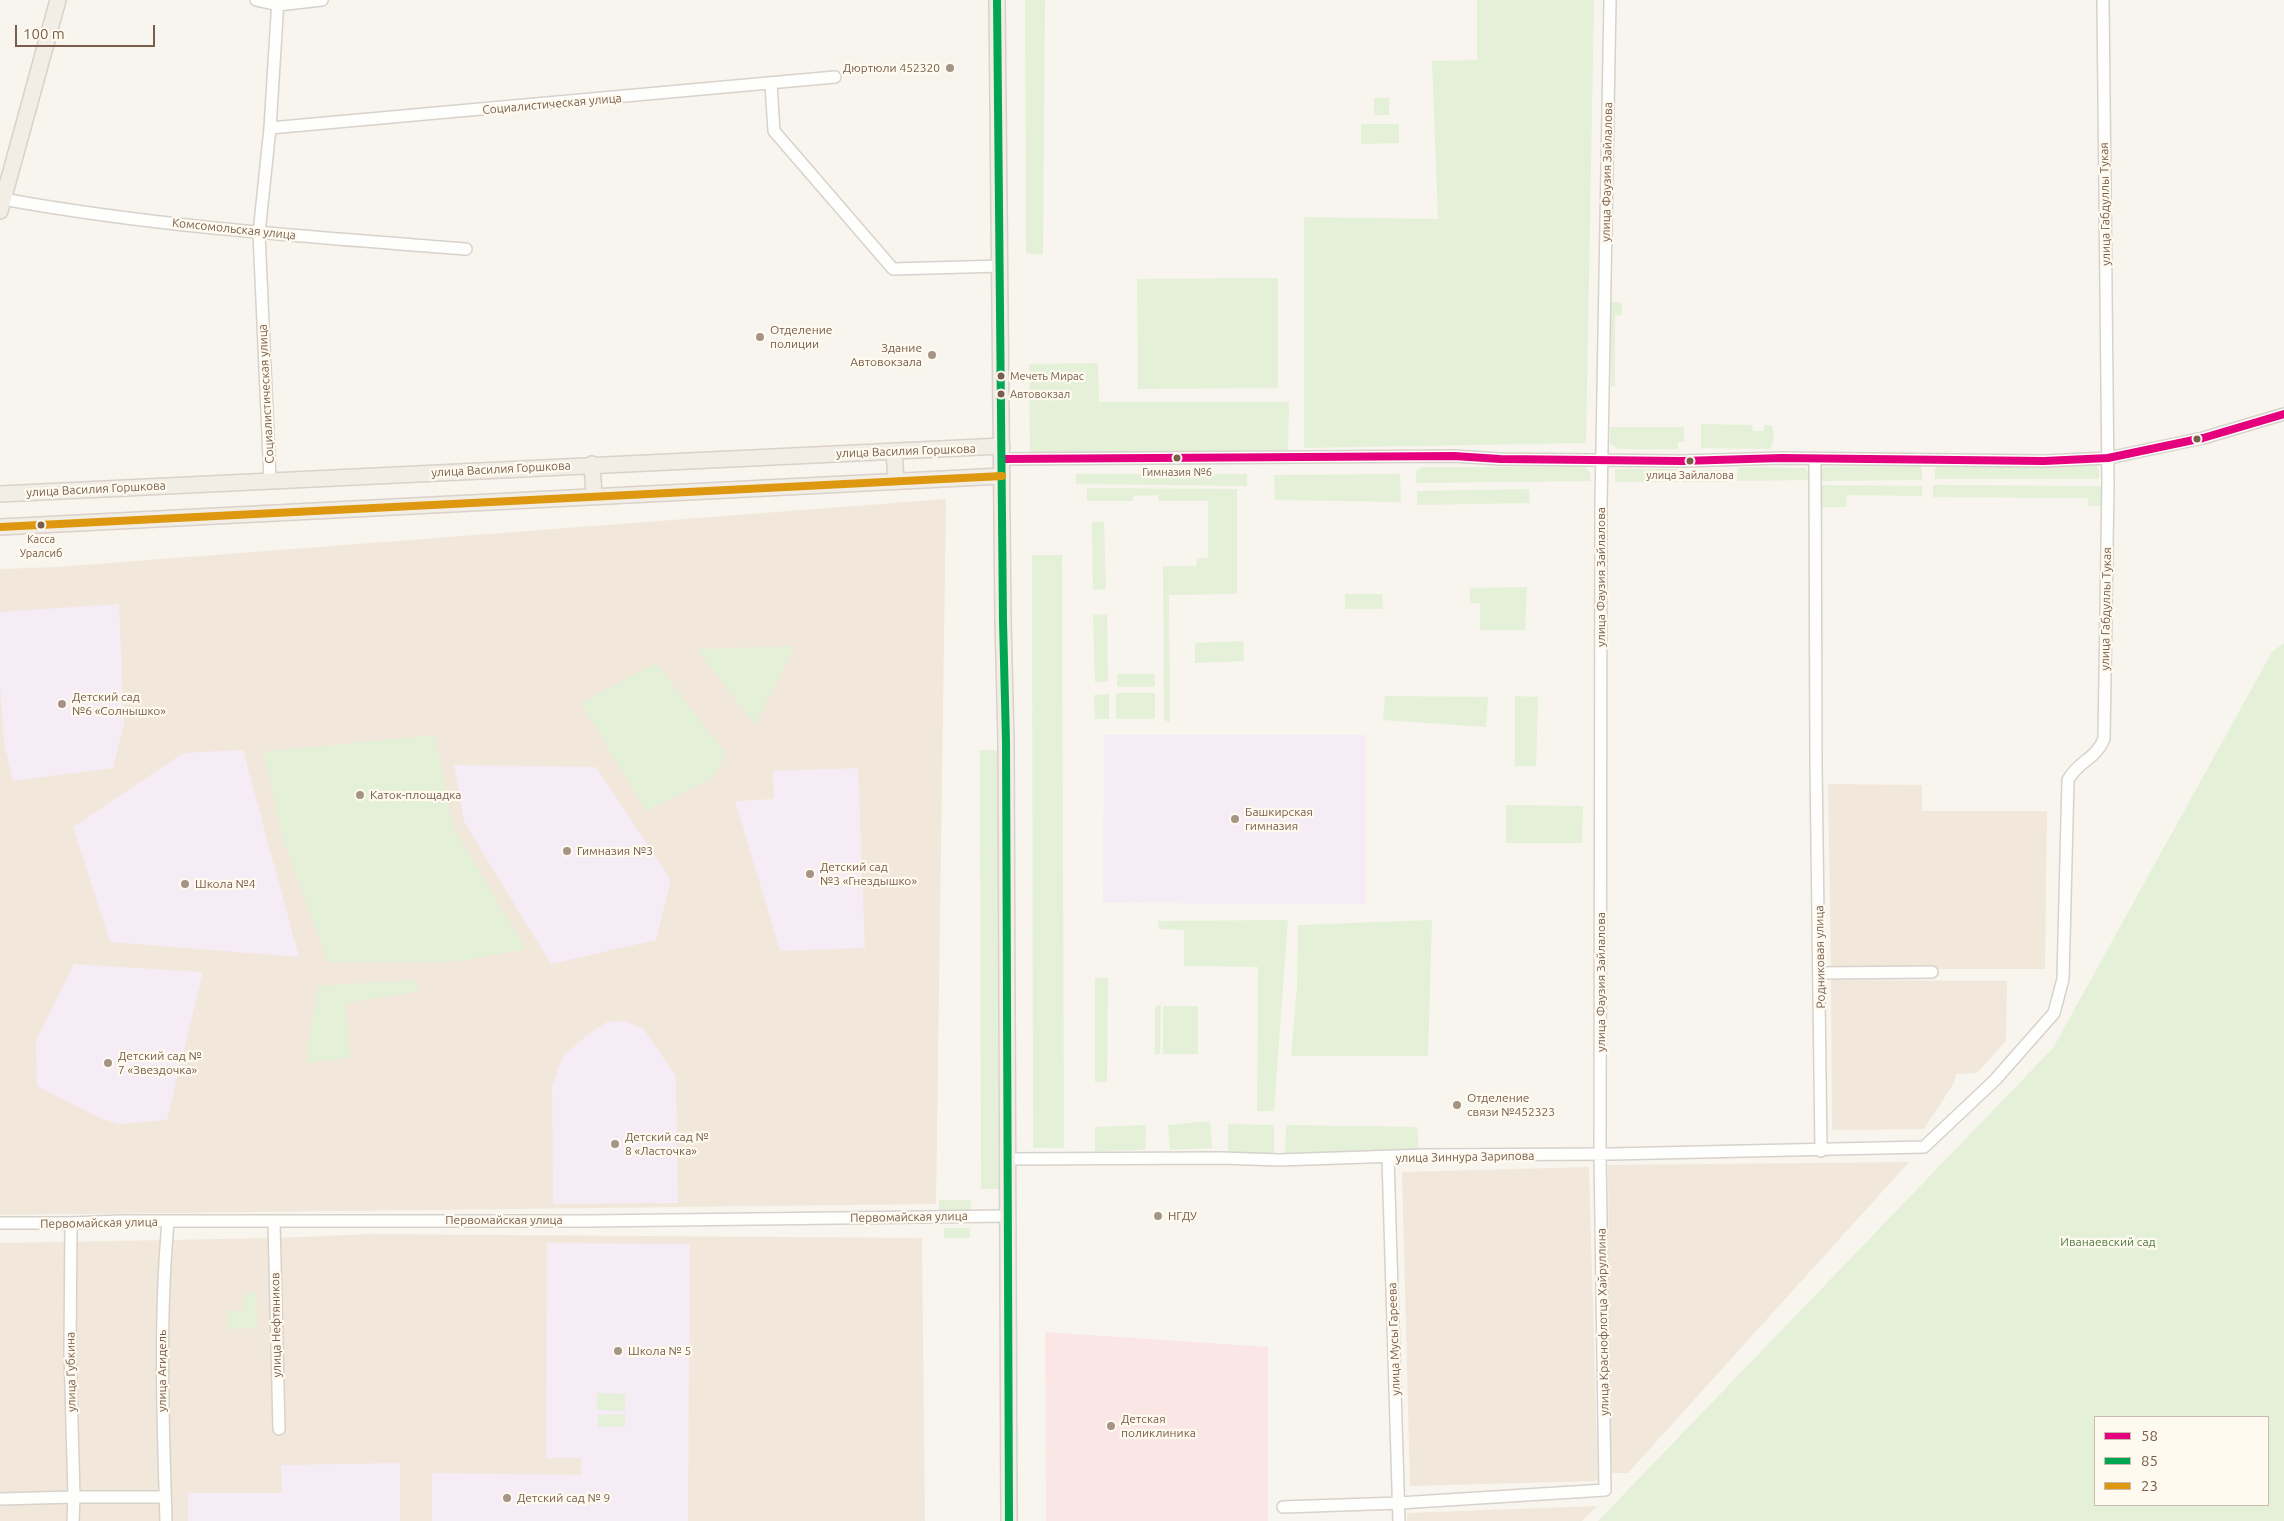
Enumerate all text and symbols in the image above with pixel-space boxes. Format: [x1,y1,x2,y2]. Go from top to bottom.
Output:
scale bar [18,15,158,47]
text: 100 m [23,25,65,42]
place label: Дюртюли 452320 [843,61,940,75]
marker: Дюртюли 452320 [944,62,956,74]
street label: Социалистическая улица [482,91,622,117]
street label: улица Фаузия Зайлалова [1599,102,1615,242]
street label: улица Габдуллы Тукая [2097,142,2113,266]
street label: Комсомольская улица [171,215,297,243]
place label: Отделение полиции [770,323,832,351]
street label: Социалистическая улица [255,324,277,464]
marker: Отделение полиции [754,331,766,343]
place label: Здание Автовокзала [850,341,922,369]
marker: Здание Автовокзала [926,349,938,361]
place label: Мечеть Мирас [1010,369,1084,383]
marker: Мечеть Мирас [996,371,1006,381]
place label: Автовокзал [1010,387,1070,401]
marker: Автовокзал [996,389,1006,399]
unlabelled marker [2192,434,2202,444]
street label: улица Василия Горшкова [836,441,976,461]
marker: Гимназия №6 [1172,453,1182,463]
marker: улица Зайлалова [1685,456,1695,466]
street label: улица Василия Горшкова [431,458,571,480]
place label: Гимназия №6 [1142,465,1212,479]
place label: улица Зайлалова [1646,468,1734,482]
street label: улица Василия Горшкова [26,478,166,500]
street label: улица Фаузия Зайлалова [1594,507,1608,647]
marker: Касса Уралсиб [36,520,46,530]
place label: Касса Уралсиб [20,532,62,558]
street label: улица Габдуллы Тукая [2098,547,2114,671]
place label: Детский сад №6 «Солнышко» [72,690,166,718]
marker: Детский сад №6 «Солнышко» [56,698,68,710]
place label: Каток-площадка [370,788,462,802]
marker: Каток-площадка [354,789,366,801]
place label: Башкирская гимназия [1245,805,1313,833]
marker: Башкирская гимназия [1229,813,1241,825]
place label: Гимназия №3 [577,844,653,858]
marker: Гимназия №3 [561,845,573,857]
place label: Детский сад №3 «Гнездышко» [820,860,917,888]
marker: Детский сад №3 «Гнездышко» [804,868,816,880]
place label: Школа №4 [195,877,256,891]
marker: Школа №4 [179,878,191,890]
street label: Родниковая улица [1812,905,1828,1009]
street label: улица Фаузия Зайлалова [1594,912,1608,1052]
place label: Детский сад № 7 «Звездочка» [118,1049,202,1077]
marker: Детский сад № 7 «Звездочка» [102,1057,114,1069]
place label: Отделение связи №452323 [1467,1091,1555,1119]
marker: Отделение связи №452323 [1451,1099,1463,1111]
place label: Детский сад № 8 «Ласточка» [625,1130,709,1158]
marker: Детский сад № 8 «Ласточка» [609,1138,621,1150]
street label: улица Зиннура Зарипова [1395,1149,1535,1165]
street label: Первомайская улица [850,1209,968,1225]
place label: НГДУ [1168,1209,1197,1223]
marker: НГДУ [1152,1210,1164,1222]
street label: Первомайская улица [445,1213,563,1227]
street label: Первомайская улица [40,1215,158,1231]
street label: улица Краснофлотца Хайруллина [1594,1228,1612,1416]
park label: Иванаевский сад [2060,1235,2156,1249]
street label: улица Нефтяников [268,1272,284,1378]
street label: улица Мусы Гареева [1385,1282,1403,1396]
street label: улица Агидель [155,1330,169,1412]
street label: улица Губкина [63,1332,79,1412]
place label: Школа № 5 [628,1344,691,1358]
marker: Школа № 5 [612,1345,624,1357]
place label: Детская поликлиника [1121,1412,1196,1440]
legend [2094,1416,2269,1506]
marker: Детская поликлиника [1105,1420,1117,1432]
text: 58 [2141,1427,2158,1444]
text: 85 [2141,1452,2158,1469]
text: 23 [2141,1477,2158,1494]
place label: Детский сад № 9 [517,1491,610,1505]
marker: Детский сад № 9 [501,1492,513,1504]

